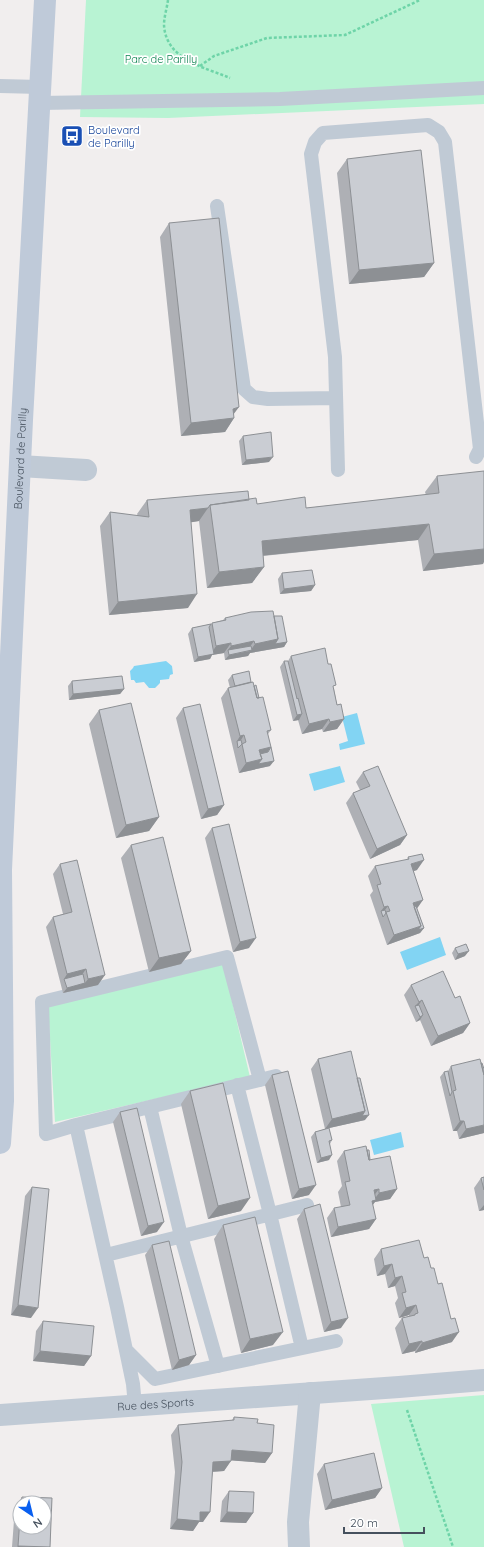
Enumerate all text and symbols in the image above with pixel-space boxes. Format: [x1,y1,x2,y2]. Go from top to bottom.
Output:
park label: Parc de Parilly [125,52,197,66]
bus stop icon: Boulevard de Parilly [59,123,85,149]
place label: Boulevard de Parilly [88,123,140,150]
street label: Boulevard de Parilly [11,407,30,510]
street label: Rue des Sports [117,1394,194,1414]
north arrow [12,1495,52,1535]
scale bar [344,1509,424,1535]
text: N [30,1515,45,1531]
text: 20 m [350,1515,378,1530]

